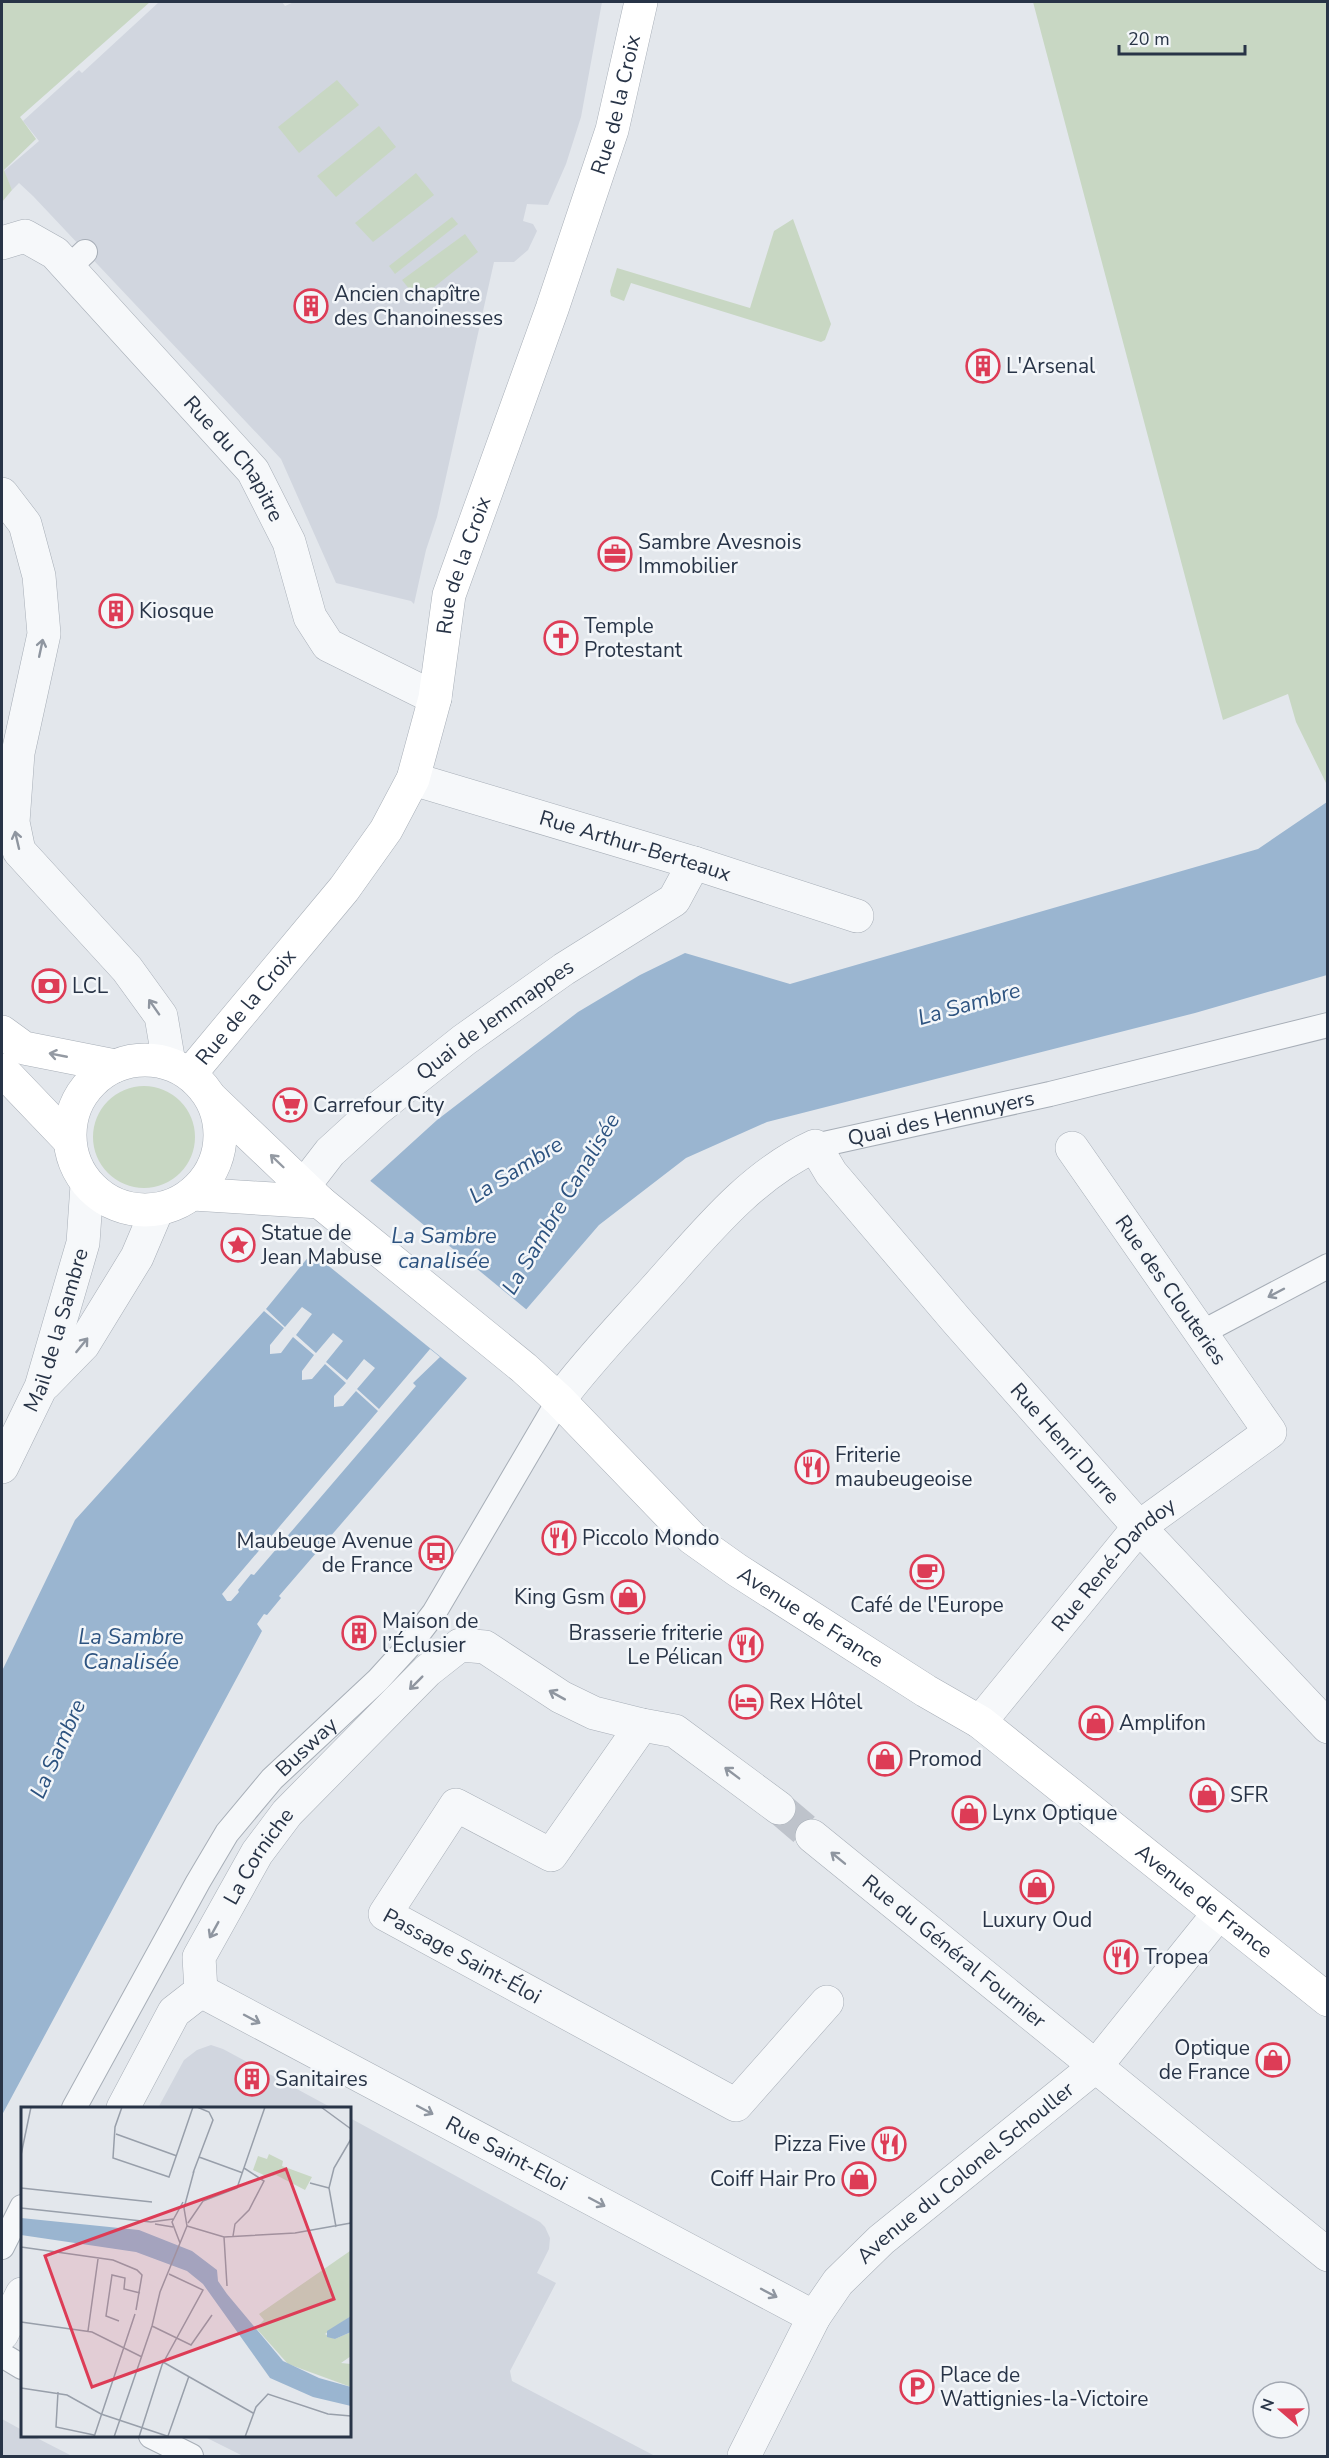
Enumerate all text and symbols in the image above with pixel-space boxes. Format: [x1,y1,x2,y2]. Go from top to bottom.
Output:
scale bar [1119,18,1245,56]
text: 20 m [1128,27,1170,51]
street label: Rue de la Croix [584,32,647,178]
place label: Ancien chapître des Chanoinesses [334,280,503,332]
building icon: Ancien chapître des Chanoinesses [293,288,329,324]
building icon: L'Arsenal [965,348,1001,384]
place label: L'Arsenal [1006,352,1096,380]
street label: Rue du Chapitre [177,390,290,526]
street label: Rue de la Croix [430,493,497,636]
place label: Sambre Avesnois Immobilier [638,528,801,580]
office icon: Sambre Avesnois Immobilier [597,536,633,572]
building icon: Kiosque [98,593,134,629]
place label: Kiosque [139,597,214,625]
place label: Temple Protestant [584,612,683,664]
church icon: Temple Protestant [543,620,579,656]
one-way arrow [36,638,47,658]
street label: Rue Arthur-Berteaux [536,804,735,888]
one-way arrow [10,830,22,849]
street label: Rue de la Croix [189,943,302,1071]
street label: Quai de Jemmappes [410,952,579,1087]
bank icon: LCL [31,968,67,1004]
place label: LCL [72,972,109,1000]
water label: La Sambre [914,975,1024,1033]
one-way arrow [148,1000,160,1016]
one-way arrow [48,1049,68,1060]
street label: Quai des Hennuyers [845,1084,1037,1152]
supermarket icon: Carrefour City [272,1087,308,1123]
place label: Carrefour City [313,1091,445,1119]
water label: La Sambre Canalisée [495,1107,627,1300]
water label: La Sambre [463,1129,569,1211]
one-way arrow [270,1154,285,1169]
street label: Rue des Clouteries [1109,1209,1233,1371]
place label: Statue de Jean Mabuse [260,1219,382,1271]
water label: La Sambre canalisée [391,1221,497,1276]
place icon: Statue de Jean Mabuse [220,1227,256,1263]
street label: Mail de la Sambre [17,1245,95,1417]
one-way arrow [1268,1287,1285,1299]
one-way arrow [75,1337,88,1353]
street label: Rue Henri Durre [1004,1377,1126,1510]
place label: Friterie maubeugeoise [835,1441,972,1493]
restaurant icon: Friterie maubeugeoise [794,1449,830,1485]
street label: Rue René-Dandoy [1045,1491,1181,1637]
restaurant icon: Piccolo Mondo [541,1520,577,1556]
place label: Piccolo Mondo [582,1524,720,1552]
place label: Maubeuge Avenue de France [237,1527,413,1579]
bus stop icon: Maubeuge Avenue de France [418,1535,454,1571]
cafe icon: Café de l'Europe [909,1554,945,1590]
street label: Avenue de France [732,1560,889,1674]
shop icon: King Gsm [610,1579,646,1615]
place label: King Gsm [514,1583,605,1611]
place label: Café de l'Europe [850,1591,1004,1619]
place label: Maison de l’Éclusier [382,1607,478,1659]
building icon: Maison de l’Éclusier [341,1615,377,1651]
place label: Brasserie friterie Le Pélican [569,1619,723,1671]
water label: La Sambre Canalisée [78,1622,184,1677]
restaurant icon: Brasserie friterie Le Pélican [728,1627,764,1663]
one-way arrow [408,1675,423,1690]
hotel icon: Rex Hôtel [728,1684,764,1720]
one-way arrow [549,1688,566,1700]
place label: Rex Hôtel [769,1688,863,1716]
water label: La Sambre [23,1694,93,1803]
shop icon: Amplifon [1078,1705,1114,1741]
place label: Amplifon [1119,1709,1206,1737]
street label: Busway [269,1711,344,1783]
shop icon: Promod [867,1741,903,1777]
place label: Promod [908,1745,982,1773]
one-way arrow [724,1767,740,1779]
shop icon: SFR [1189,1777,1225,1813]
place label: SFR [1230,1781,1268,1809]
shop icon: Lynx Optique [951,1795,987,1831]
place label: Lynx Optique [992,1799,1117,1827]
street label: La Corniche [217,1802,300,1910]
street label: Avenue de France [1130,1838,1279,1964]
one-way arrow [831,1851,847,1864]
street label: Rue du Général Fournier [856,1868,1052,2035]
shop icon: Luxury Oud [1019,1869,1055,1905]
street label: Passage Saint-Éloi [378,1902,546,2010]
place label: Luxury Oud [982,1906,1092,1934]
one-way arrow [208,1920,219,1938]
restaurant icon: Tropea [1103,1939,1139,1975]
place label: Tropea [1144,1943,1209,1971]
one-way arrow [243,2014,261,2025]
place label: Optique de France [1159,2034,1250,2086]
shop icon: Optique de France [1255,2042,1291,2078]
building icon: Sanitaires [234,2061,270,2097]
place label: Sanitaires [275,2065,368,2093]
street label: Avenue du Colonel Schouller [851,2075,1080,2270]
one-way arrow [415,2105,433,2117]
inset map [21,2107,351,2437]
street label: Rue Saint-Eloi [441,2110,572,2197]
restaurant icon: Pizza Five [871,2126,907,2162]
place label: Pizza Five [774,2130,866,2158]
shop icon: Coiff Hair Pro [841,2161,877,2197]
place label: Coiff Hair Pro [710,2165,836,2193]
one-way arrow [588,2196,605,2208]
one-way arrow [760,2288,778,2299]
place label: Place de Wattignies-la-Victoire [940,2361,1148,2413]
parking icon: Place de Wattignies-la-Victoire [899,2369,935,2405]
north arrow [1251,2380,1311,2440]
text: N [1255,2396,1280,2415]

